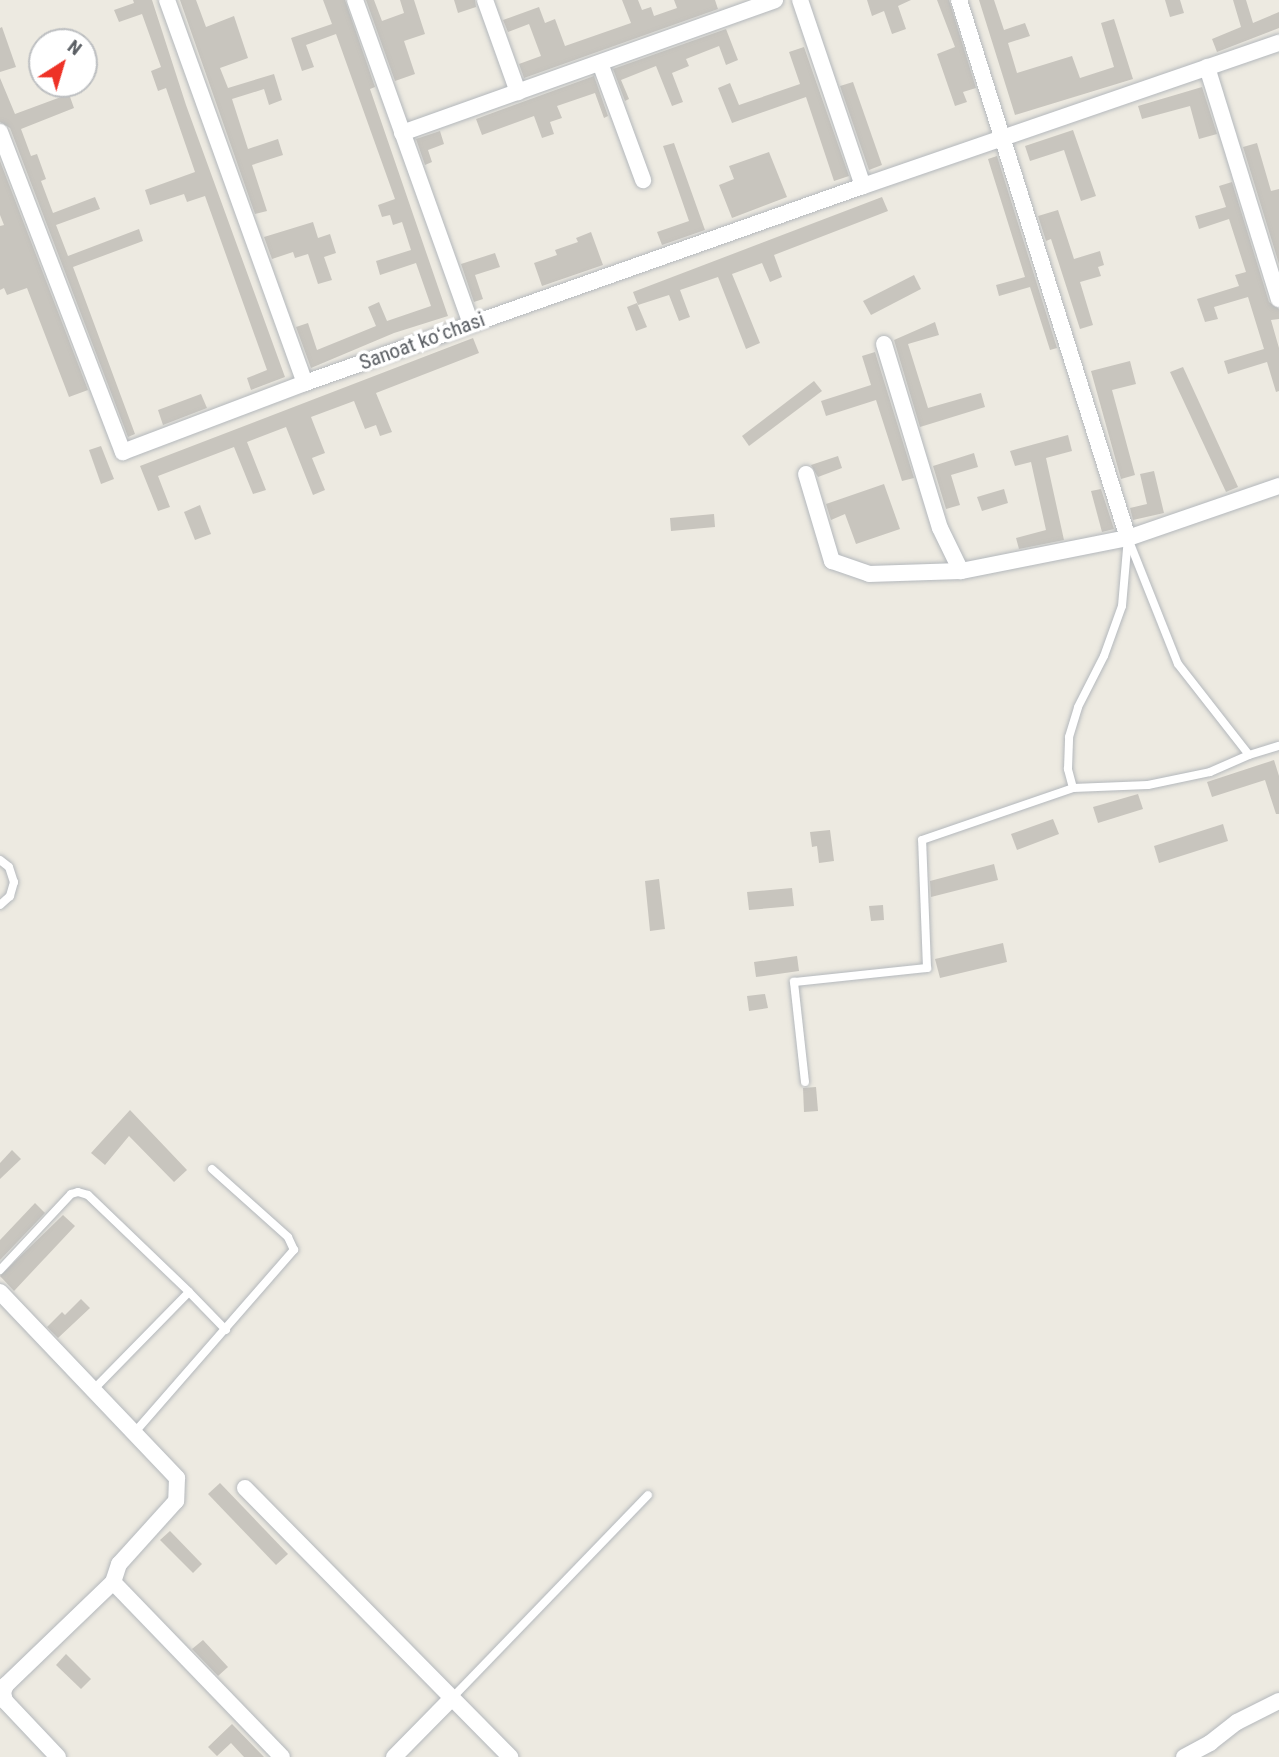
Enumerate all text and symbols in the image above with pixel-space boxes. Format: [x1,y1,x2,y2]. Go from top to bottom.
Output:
north arrow [28,28,98,98]
text: N [63,35,86,60]
street label: Sanoat koʻchasi [356,307,488,375]

